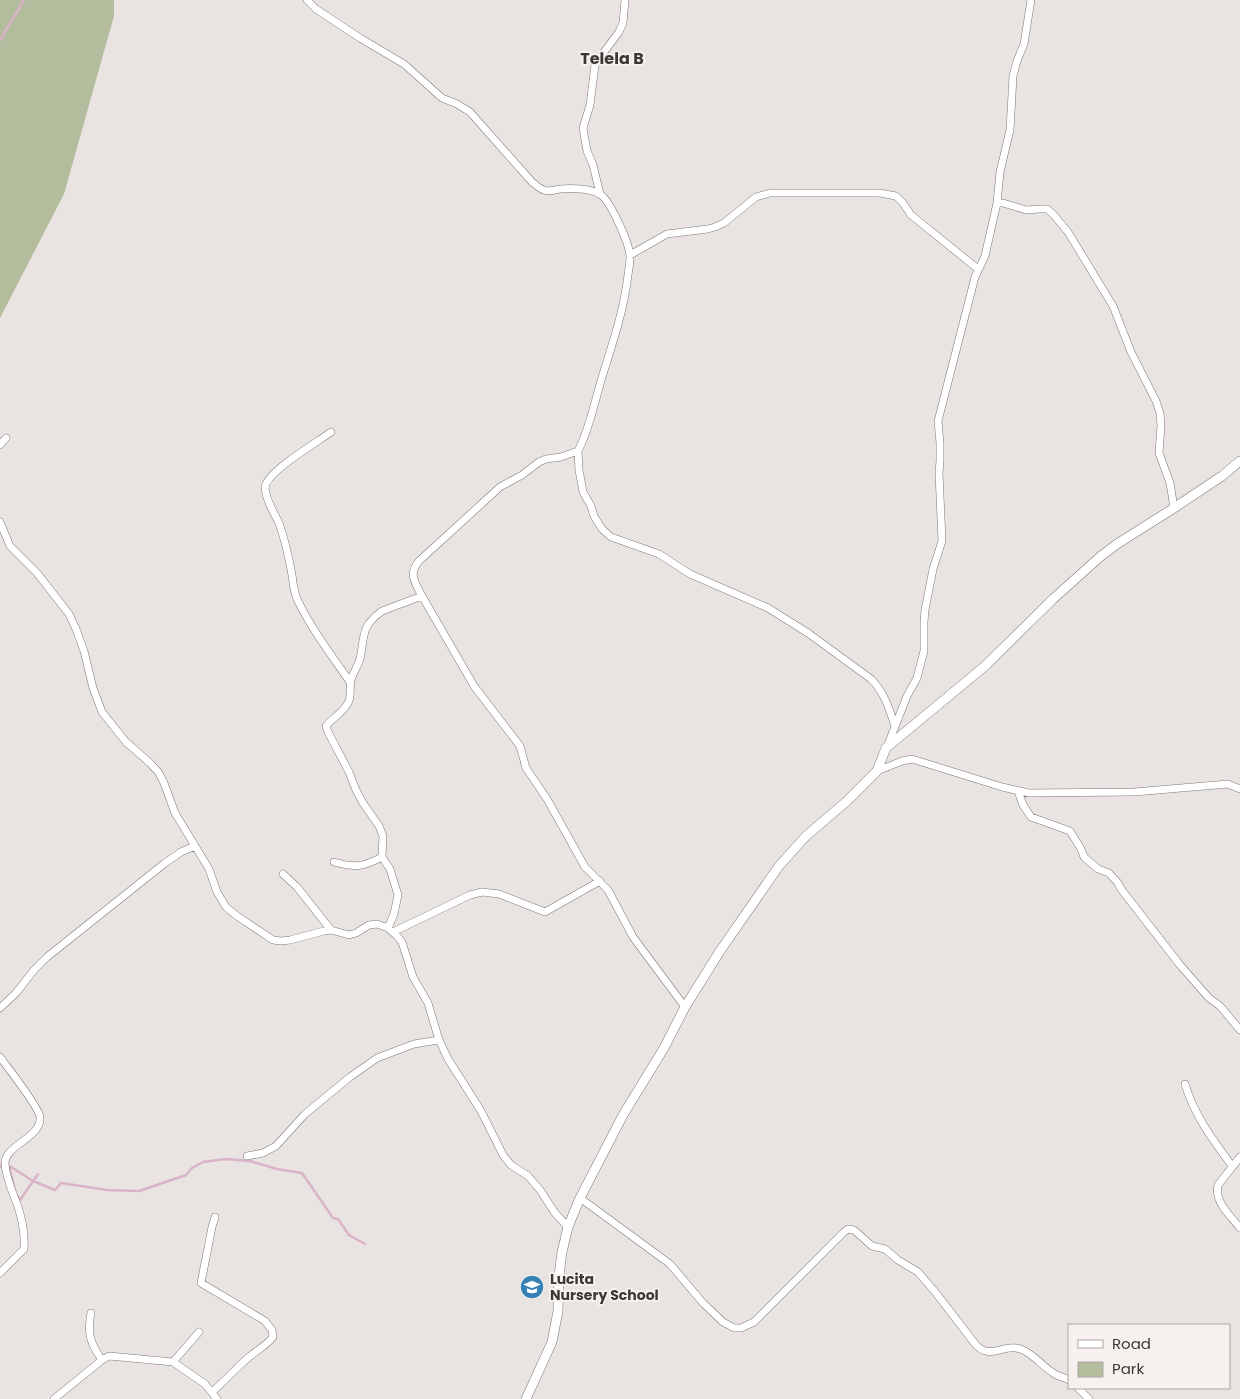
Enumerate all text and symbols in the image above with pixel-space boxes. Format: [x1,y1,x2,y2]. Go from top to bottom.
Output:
district label: Telela B [580,47,644,70]
place label: Lucita Nursery School [550,1269,659,1305]
school or university icon: Lucita Nursery School [519,1274,545,1300]
legend [1068,1324,1230,1389]
text: Road [1112,1333,1151,1354]
text: Park [1112,1358,1144,1379]

